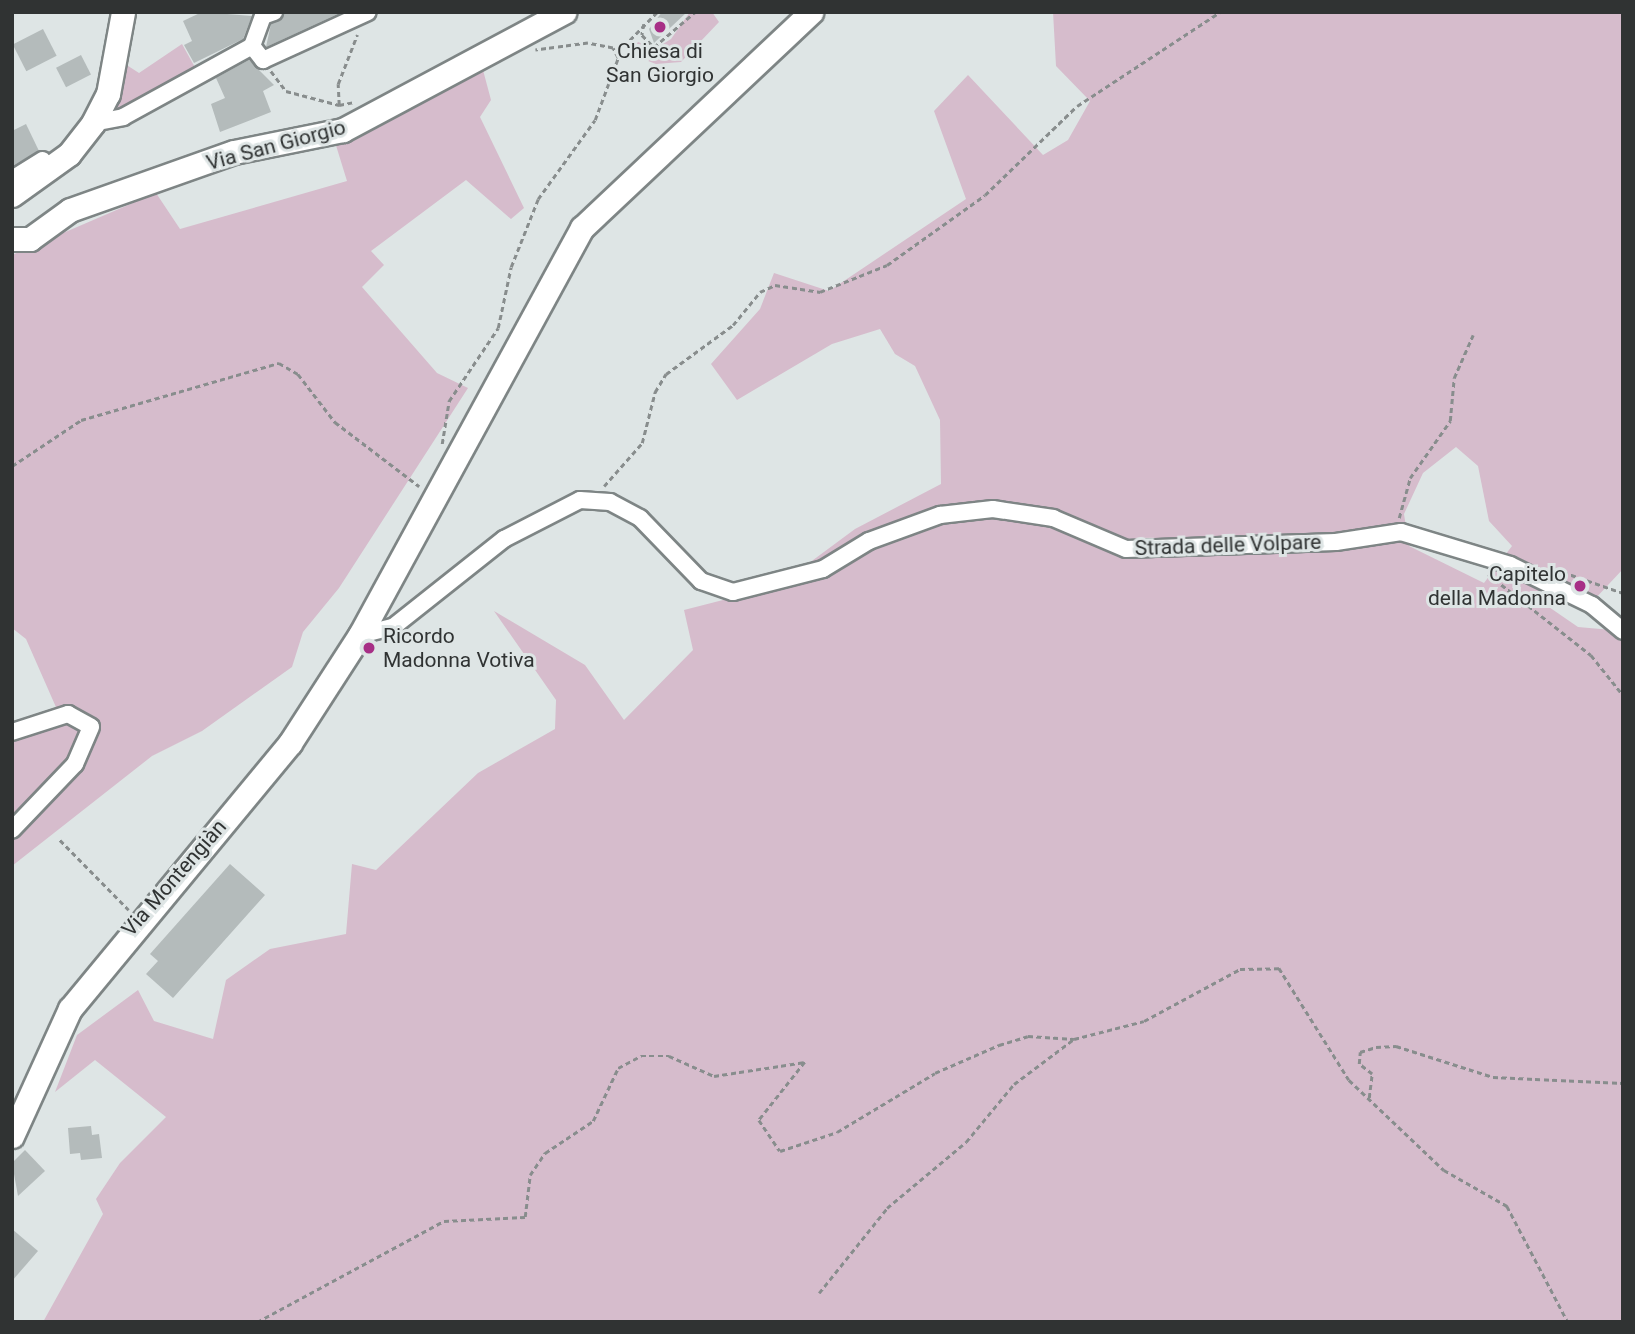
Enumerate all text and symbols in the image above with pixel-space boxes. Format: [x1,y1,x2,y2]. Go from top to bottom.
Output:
marker: Chiesa di San Giorgio [652,19,668,35]
place label: Chiesa di San Giorgio [606,38,714,88]
street label: Via San Giorgio [204,114,348,176]
street label: Strada delle Volpare [1134,529,1322,561]
place label: Capitelo della Madonna [1428,561,1566,611]
marker: Capitelo della Madonna [1572,578,1588,594]
place label: Ricordo Madonna Votiva [383,623,535,673]
marker: Ricordo Madonna Votiva [361,640,377,656]
street label: Via Montengiàn [116,814,232,942]

